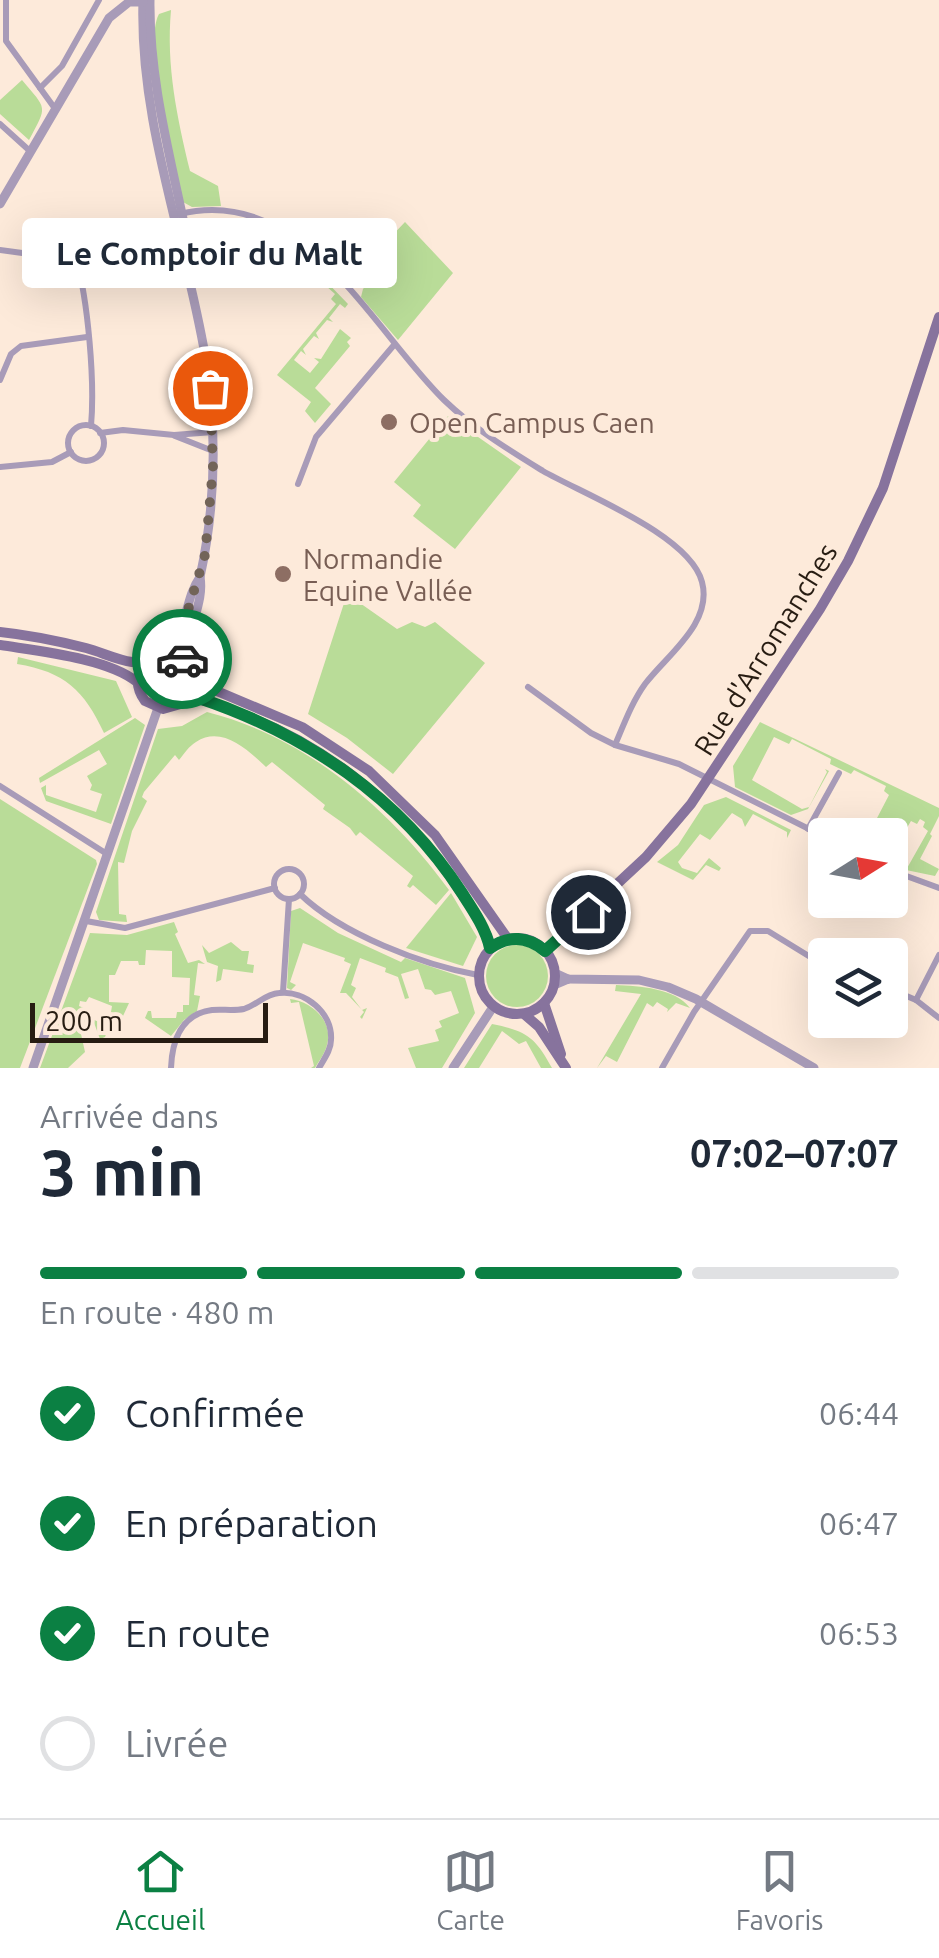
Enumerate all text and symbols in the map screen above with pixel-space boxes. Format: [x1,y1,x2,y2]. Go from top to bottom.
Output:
callout: Le Comptoir du Malt [22,218,398,288]
text: Le Comptoir du Malt [56,235,363,271]
pin [168,346,253,431]
icon: bag [183,361,238,416]
place label: Open Campus Caen [409,407,655,438]
marker: Open Campus Caen [378,411,400,433]
street label: Rue d'Arromanches [687,538,843,760]
place label: Normandie Equine Vallée [303,543,473,606]
marker: Normandie Equine Vallée [272,563,294,585]
courier [132,609,232,709]
icon: car [155,632,210,687]
north arrow [808,818,908,918]
map controls [808,818,908,1038]
pin [546,870,631,955]
icon: home [561,885,616,940]
button: layers [808,938,908,1038]
scale bar [30,998,268,1042]
text: 200 m [45,1005,123,1036]
text: Arrivée dans [40,1098,218,1134]
text: 07:02–07:07 [690,1132,899,1174]
text: 3 min [40,1135,204,1208]
text: En route · 480 m [40,1294,274,1330]
icon: check [40,1386,95,1441]
text: Confirmée [125,1392,305,1434]
text: 06:44 [819,1395,899,1431]
icon: check [40,1496,95,1551]
text: En préparation [125,1502,378,1544]
text: 06:47 [819,1505,899,1541]
icon: check [40,1606,95,1661]
text: En route [125,1612,271,1654]
text: 06:53 [819,1615,899,1651]
text: Livrée [125,1722,228,1764]
tab: Accueil [116,1844,205,1935]
tab: Carte [436,1844,505,1935]
tab: Favoris [736,1844,823,1935]

